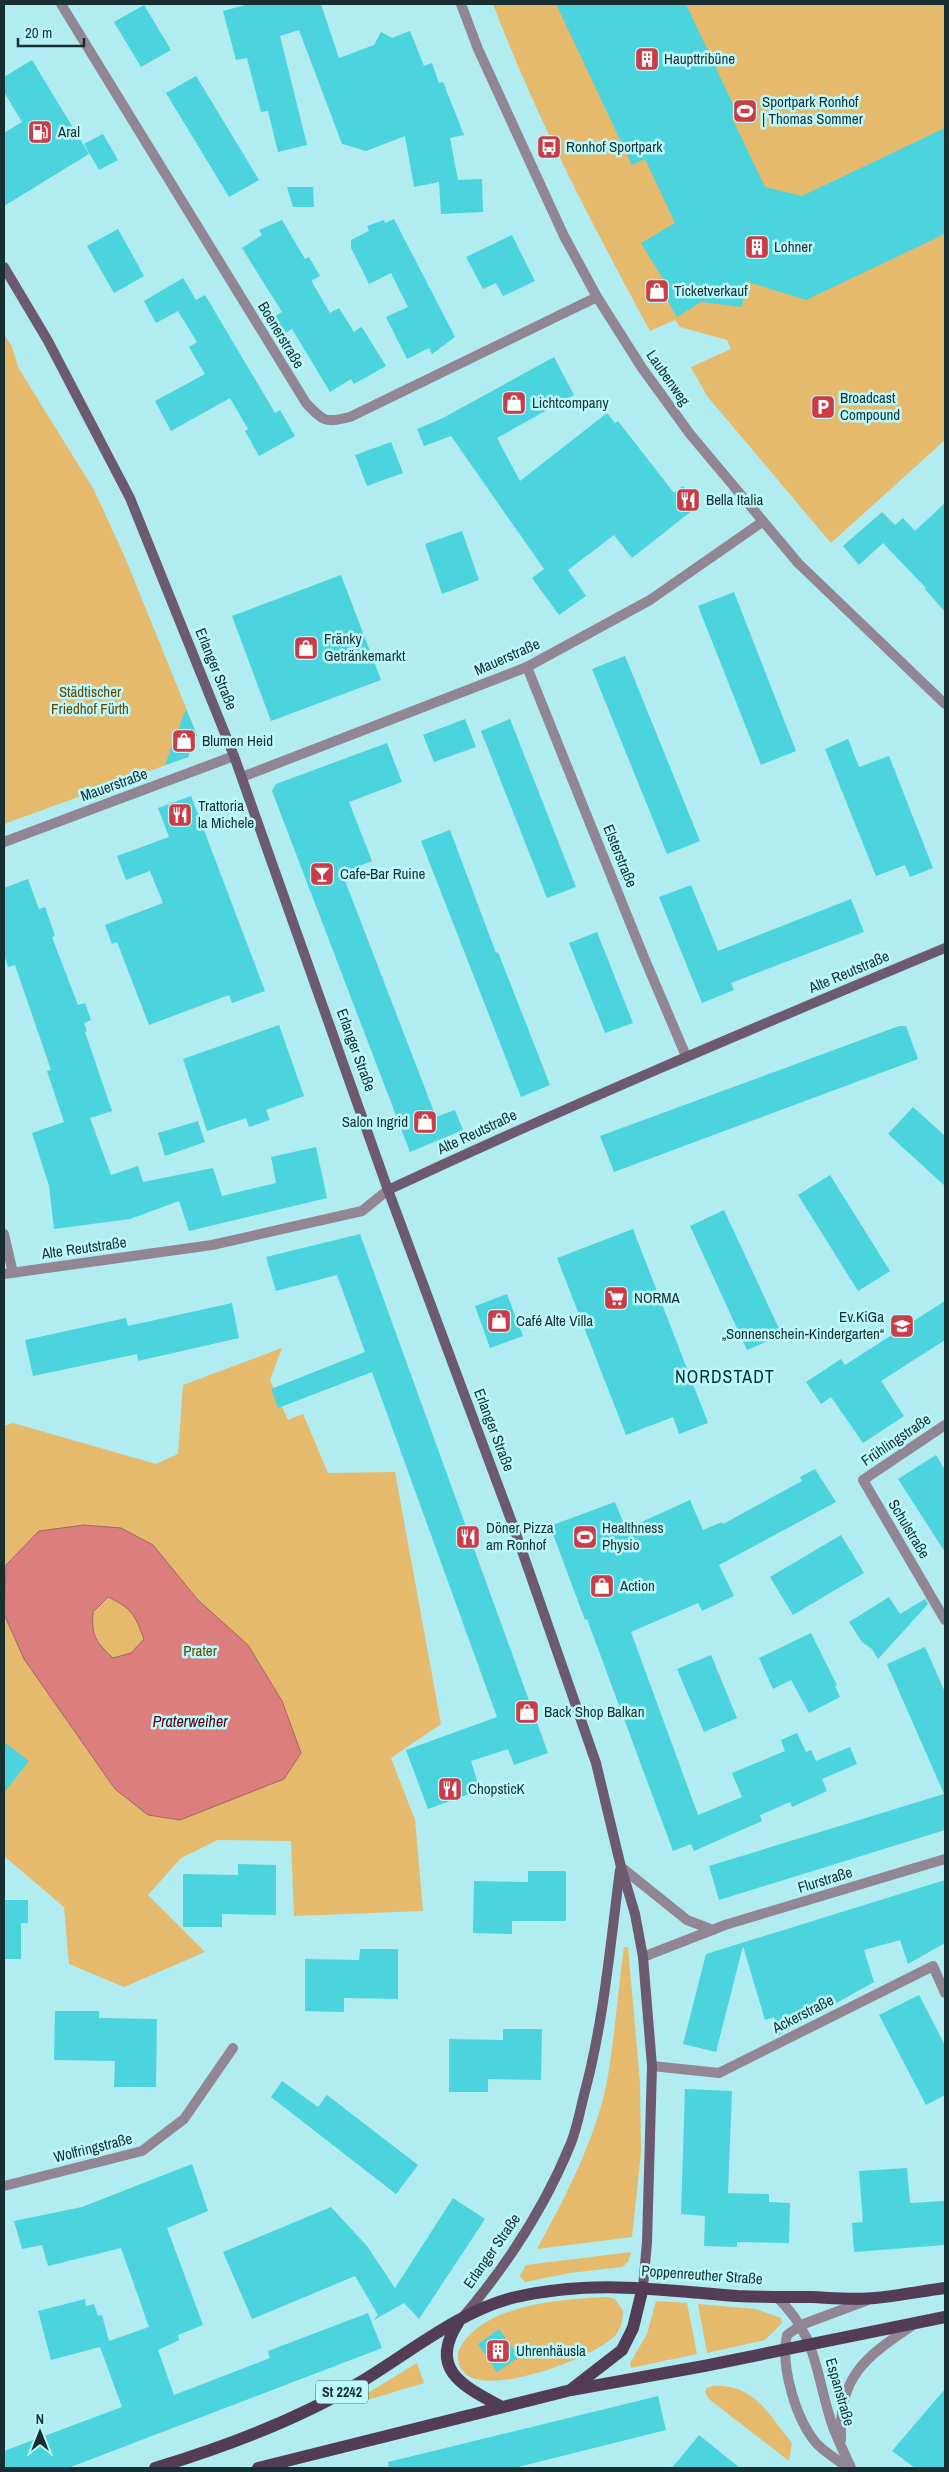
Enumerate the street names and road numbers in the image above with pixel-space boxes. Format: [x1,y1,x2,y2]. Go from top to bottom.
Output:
street label: Boenerstraße [253,297,310,372]
street label: Laubenweg [642,346,695,410]
street label: Erlanger Straße [190,625,243,713]
street label: Mauerstraße [471,633,543,680]
street label: Mauerstraße [77,763,150,806]
street label: Elsterstraße [598,821,643,891]
street label: Alte Reutstraße [804,945,892,998]
street label: Erlanger Straße [332,1005,381,1094]
street label: Alte Reutstraße [433,1104,520,1160]
street label: Alte Reutstraße [39,1231,128,1264]
street label: Erlanger Straße [469,1386,520,1474]
street label: Frühlingstraße [857,1408,935,1471]
street label: Schulstraße [884,1495,935,1562]
street label: Flurstraße [795,1861,855,1898]
street label: Ackerstraße [768,1989,837,2038]
street label: Wolfringstraße [51,2128,135,2167]
street label: Erlanger Straße [458,2209,525,2292]
street label: Poppenreuther Straße [641,2260,764,2289]
street label: Espanstraße [821,2355,860,2428]
road number: St 2242 [316,2380,368,2404]

